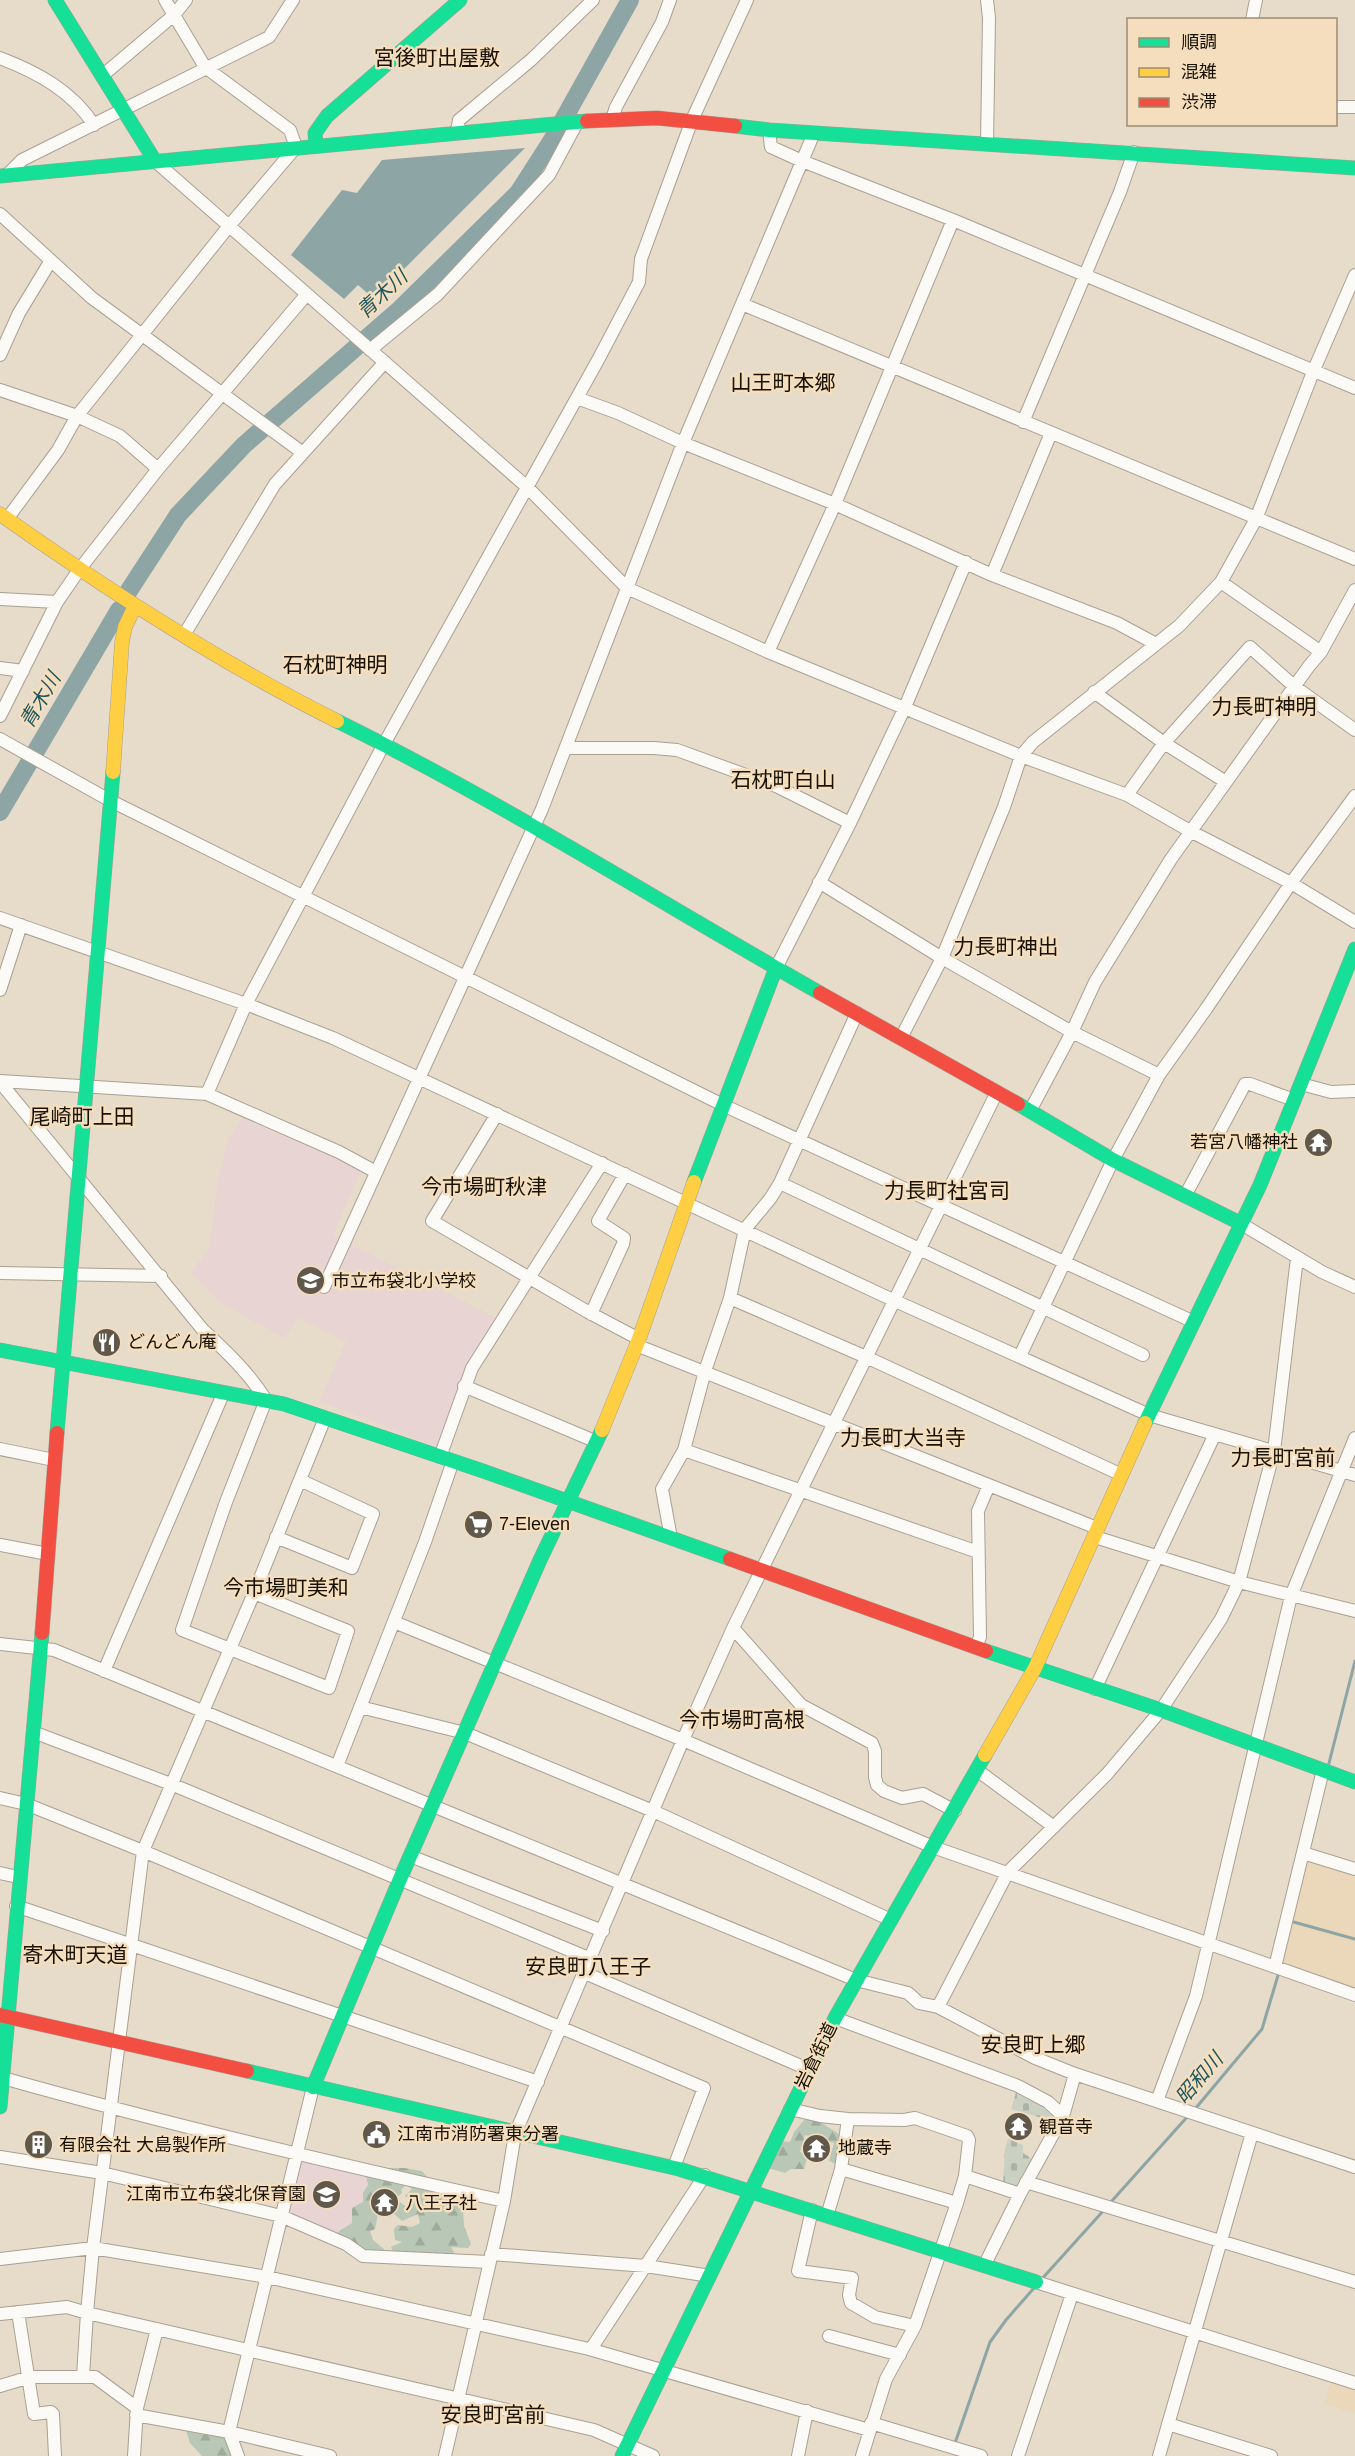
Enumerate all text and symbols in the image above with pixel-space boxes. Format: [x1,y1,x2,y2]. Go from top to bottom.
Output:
legend [1127,18,1337,126]
text: 順調 [1181,32,1217,52]
district label: 宮後町出屋敷 [374,46,500,69]
text: 混雑 [1181,62,1217,82]
text: 渋滞 [1181,92,1217,112]
water label: 青木川 [353,264,413,323]
district label: 山王町本郷 [731,371,836,394]
district label: 石枕町神明 [283,653,388,676]
water label: 青木川 [15,667,66,731]
district label: 力長町神明 [1212,695,1317,718]
district label: 石枕町白山 [731,768,836,791]
district label: 力長町神出 [954,935,1059,958]
district label: 尾崎町上田 [30,1105,135,1128]
temple icon: 若宮八幡神社 [1303,1126,1335,1158]
place label: 若宮八幡神社 [1190,1132,1298,1152]
district label: 今市場町秋津 [421,1175,547,1198]
district label: 力長町社宮司 [884,1179,1010,1202]
school or university icon: 市立布袋北小学校 [295,1265,327,1297]
place label: 市立布袋北小学校 [332,1271,476,1291]
restaurant icon: どんどん庵 [90,1326,122,1358]
place label: どんどん庵 [127,1332,216,1352]
district label: 力長町大当寺 [840,1426,966,1449]
district label: 力長町宮前 [1231,1446,1336,1469]
supermarket icon: 7-Eleven [462,1508,494,1540]
place label: 7-Eleven [499,1514,570,1534]
district label: 今市場町美和 [223,1576,349,1599]
district label: 今市場町高根 [679,1708,805,1731]
district label: 寄木町天道 [23,1943,128,1966]
district label: 安良町八王子 [525,1955,651,1978]
street label: 岩倉街道 [791,2019,841,2093]
district label: 安良町上郷 [981,2033,1086,2056]
water label: 昭和川 [1171,2047,1228,2108]
temple icon: 観音寺 [1002,2111,1034,2143]
place label: 観音寺 [1039,2117,1093,2137]
public building icon: 江南市消防署東分署 [360,2118,392,2150]
place label: 江南市消防署東分署 [397,2124,559,2144]
building icon: 有限会社 大島製作所 [22,2129,54,2161]
temple icon: 地蔵寺 [801,2132,833,2164]
place label: 有限会社 大島製作所 [59,2135,226,2155]
place label: 地蔵寺 [838,2138,892,2158]
school or university icon: 江南市立布袋北保育園 [311,2178,343,2210]
place label: 江南市立布袋北保育園 [126,2184,306,2204]
temple icon: 八王子社 [368,2187,400,2219]
place label: 八王子社 [405,2193,477,2213]
district label: 安良町宮前 [441,2403,546,2426]

